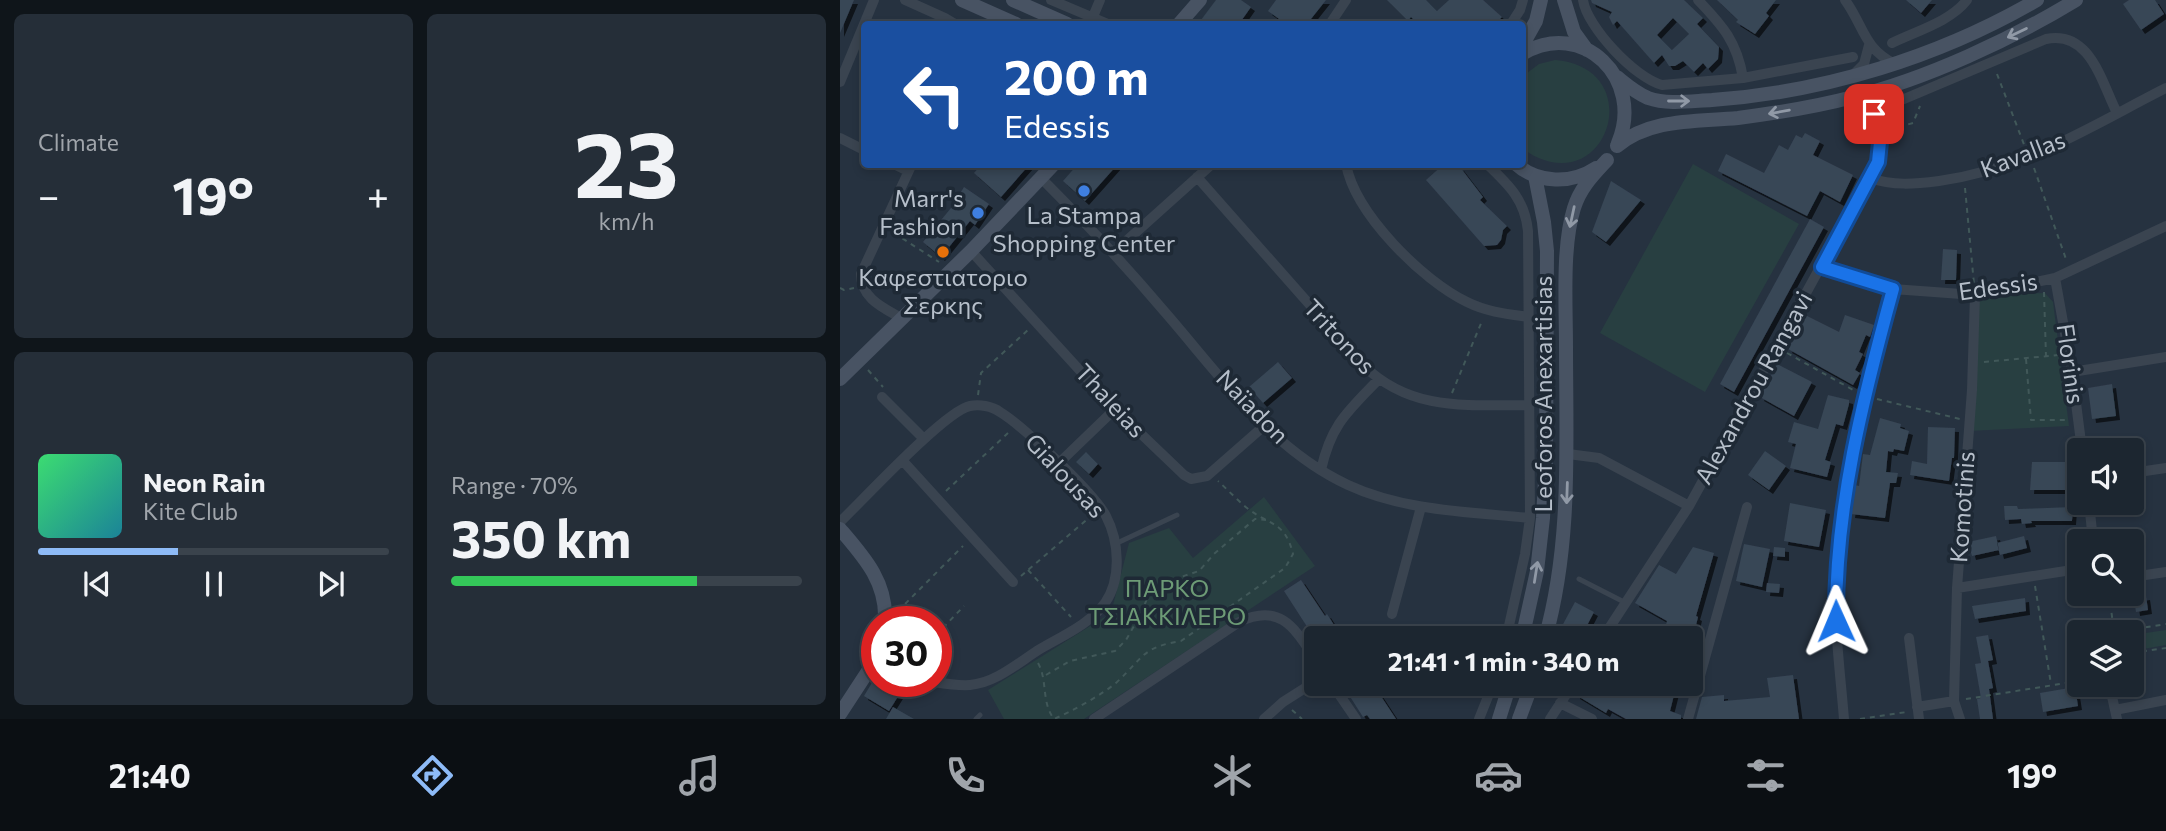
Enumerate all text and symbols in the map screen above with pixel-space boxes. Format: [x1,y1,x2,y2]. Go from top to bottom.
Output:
one-way arrow [2007,26,2028,40]
text: 200 m [1004,45,1149,105]
icon: left [889,49,980,140]
pin [1844,84,1904,144]
one-way arrow [1667,94,1690,108]
icon: arrive [1855,95,1893,133]
text: 23 [574,105,679,217]
text: Edessis [1004,105,1110,145]
one-way arrow [1768,106,1790,119]
street label: Kavallas [1976,124,2069,183]
text: Climate [38,128,119,156]
text: 19° [172,162,254,226]
text: − [38,171,60,218]
text: + [367,171,389,218]
place label: Marr's Fashion [879,183,964,240]
marker: La Stampa Shopping Center [1076,183,1092,199]
place label: La Stampa Shopping Center [993,200,1176,257]
marker: Marr's Fashion [970,205,986,221]
one-way arrow [1565,205,1579,228]
text: km/h [599,207,654,235]
marker: Καφεστιατοριο Σερκης [935,244,951,260]
place label: Καφεστιατοριο Σερκης [858,262,1028,319]
street label: Edessis [1956,266,2039,305]
street label: Leoforos Anexartisias [1528,275,1557,513]
street label: Alexandrou Rangavi [1688,286,1818,489]
street label: Tritonos [1298,292,1382,379]
street label: Florinis [2052,322,2091,406]
street label: Thaleias [1070,357,1152,443]
street label: Naïadon [1211,363,1295,449]
street label: Gialousas [1020,427,1112,523]
map controls [2067,438,2144,697]
button: sound [2067,438,2144,515]
street label: Komotinis [1943,450,1980,564]
text: Neon Rain [143,466,266,497]
text: Range · 70% [451,471,578,499]
one-way arrow [1560,481,1573,504]
text: Kite Club [143,497,238,525]
text: 350 km [451,505,631,569]
button: search [2067,529,2144,606]
one-way arrow [1530,561,1543,584]
icon: previous [78,565,116,603]
icon: pause [195,565,233,603]
icon: next [312,565,350,603]
park label: ΠΑΡΚΟ ΤΣΙΑΚΚΙΛΕΡΟ [1088,573,1246,630]
position arrow [1799,584,1873,658]
speed limit sign: 30 [861,606,952,697]
button: layers [2067,620,2144,697]
text: 21:41 · 1 min · 340 m [1388,645,1619,676]
icon: directions [408,751,457,800]
icon: music [675,751,724,800]
icon: phone [941,751,990,800]
icon: climate [1208,751,1257,800]
icon: car [1474,751,1523,800]
icon: filters [1741,751,1790,800]
text: 21:40 [109,755,191,795]
text: 19° [2007,755,2057,795]

